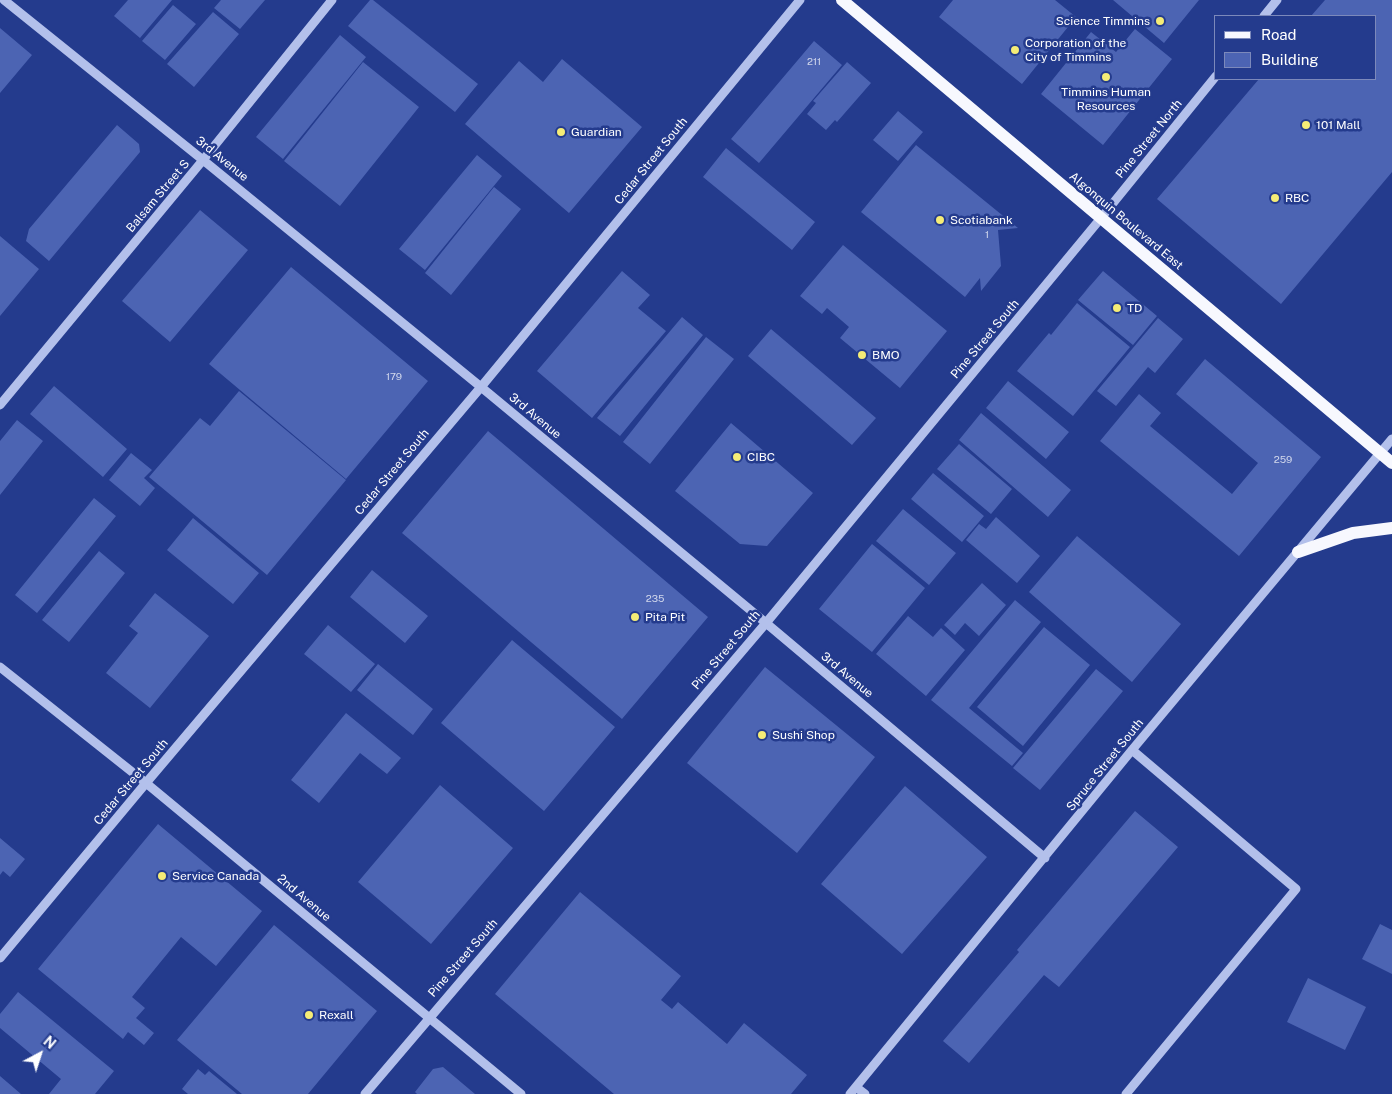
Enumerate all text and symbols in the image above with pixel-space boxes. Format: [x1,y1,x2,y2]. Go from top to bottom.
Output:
place label: Science Timmins [1056,14,1150,28]
marker: Science Timmins [1154,15,1166,27]
legend [1214,15,1377,80]
text: Road [1261,26,1297,43]
place label: Corporation of the City of Timmins [1025,36,1126,64]
marker: Corporation of the City of Timmins [1009,44,1021,56]
text: Building [1261,51,1319,68]
house number: 211 [807,56,821,68]
marker: Timmins Human Resources [1100,71,1112,83]
place label: Timmins Human Resources [1061,85,1151,113]
street label: Pine Street North [1113,97,1185,181]
street label: Cedar Street South [611,115,691,207]
place label: 101 Mall [1316,118,1360,132]
marker: 101 Mall [1300,119,1312,131]
place label: Guardian [571,125,622,139]
marker: Guardian [555,126,567,138]
street label: 3rd Avenue [193,133,251,185]
street label: Balsam Street S [124,157,192,235]
street label: Algonquin Boulevard East [1066,169,1186,273]
place label: RBC [1285,191,1309,205]
marker: RBC [1269,192,1281,204]
place label: Scotiabank [950,213,1013,227]
marker: Scotiabank [934,214,946,226]
house number: 1 [985,229,989,241]
street label: Pine Street South [948,297,1022,381]
place label: TD [1127,301,1142,315]
marker: TD [1111,302,1123,314]
place label: BMO [872,348,900,362]
marker: BMO [856,349,868,361]
house number: 179 [386,371,402,383]
street label: 3rd Avenue [506,390,564,442]
street label: Cedar Street South [352,426,432,518]
place label: CIBC [747,450,775,464]
marker: CIBC [731,451,743,463]
house number: 259 [1274,454,1292,466]
house number: 235 [646,593,664,605]
street label: Pine Street South [689,608,763,692]
place label: Pita Pit [645,610,685,624]
marker: Pita Pit [629,611,641,623]
street label: 3rd Avenue [818,649,876,701]
street label: Spruce Street South [1063,716,1147,814]
place label: Sushi Shop [772,728,835,742]
marker: Sushi Shop [756,729,768,741]
street label: Cedar Street South [91,736,171,828]
place label: Service Canada [172,869,259,883]
marker: Service Canada [156,870,168,882]
street label: 2nd Avenue [274,871,334,925]
street label: Pine Street South [425,916,501,1000]
place label: Rexall [319,1008,354,1022]
marker: Rexall [303,1009,315,1021]
north arrow [15,1029,65,1079]
text: N [40,1033,59,1052]

